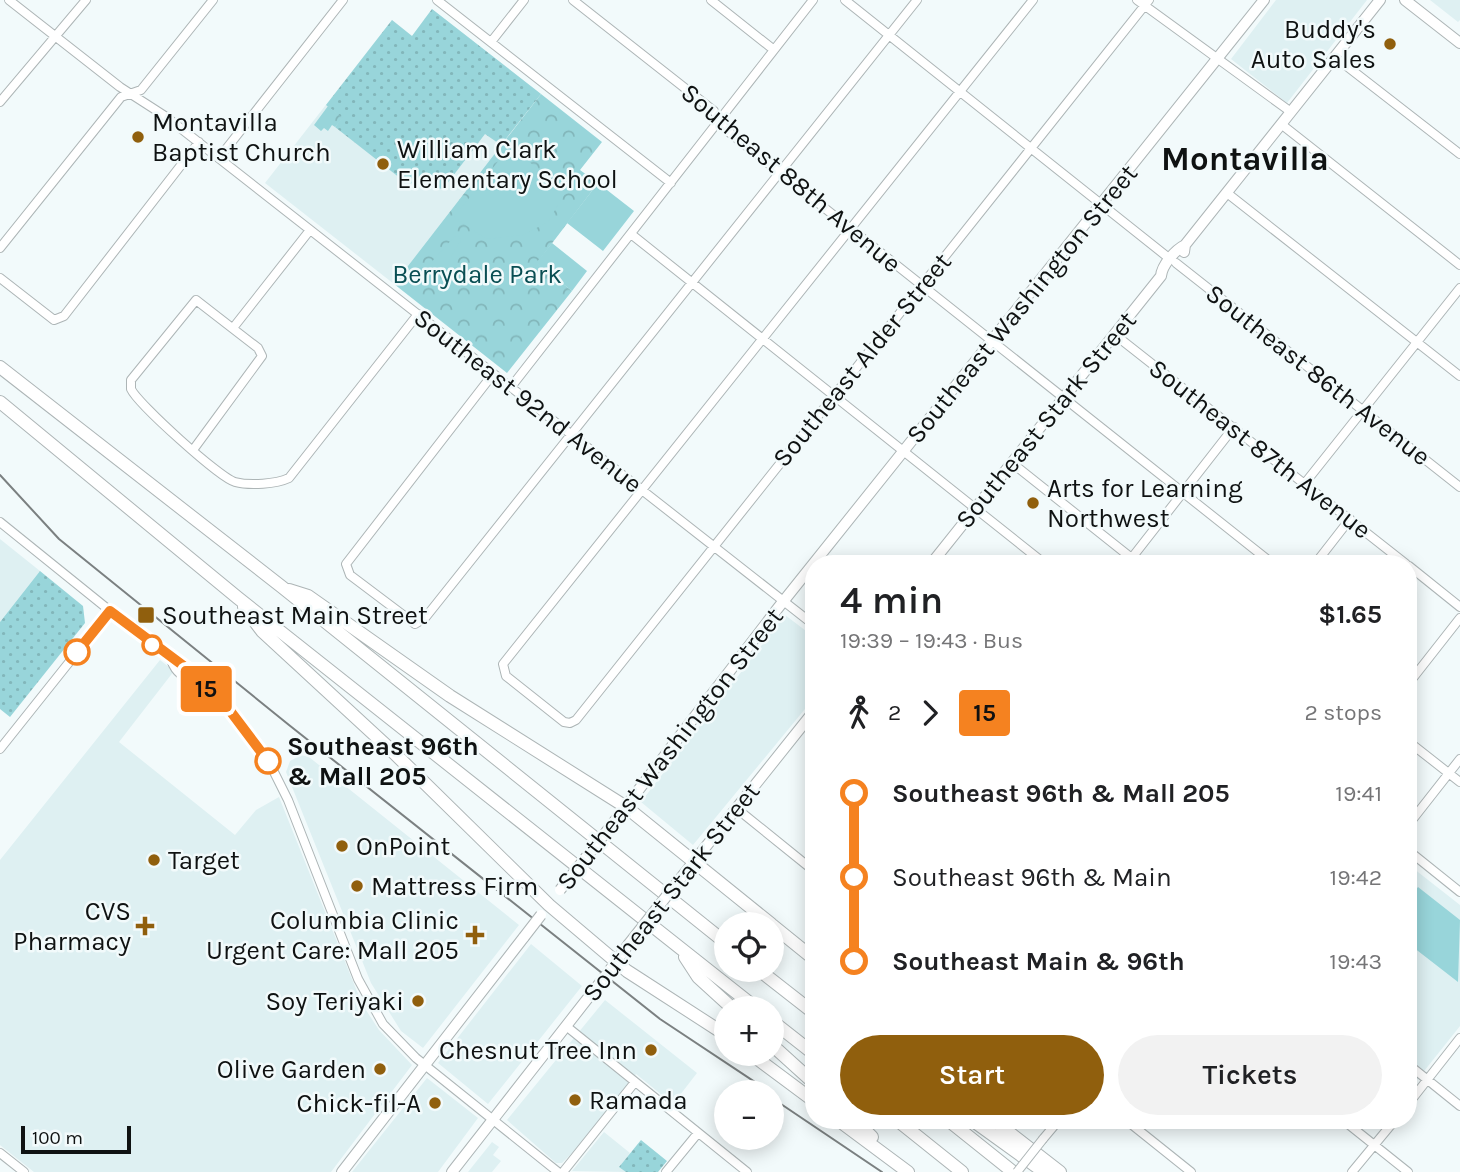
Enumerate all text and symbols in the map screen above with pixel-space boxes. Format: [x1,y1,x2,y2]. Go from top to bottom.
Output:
place label: Buddy's Auto Sales [1251,14,1376,75]
marker: Buddy's Auto Sales [1382,36,1398,52]
street label: Southeast 88th Avenue [675,77,907,279]
place label: Montavilla Baptist Church [152,107,331,168]
marker: Montavilla Baptist Church [130,129,146,145]
place label: William Clark Elementary School [397,134,618,195]
district label: Montavilla [1161,140,1329,178]
marker: William Clark Elementary School [375,156,391,172]
street label: Southeast Washington Street [900,158,1144,450]
street label: Southeast Alder Street [766,247,958,473]
park label: Berrydale Park [392,259,562,290]
street label: Southeast 86th Avenue [1200,278,1436,472]
street label: Southeast 92nd Avenue [408,302,648,500]
street label: Southeast Stark Street [949,305,1143,535]
street label: Southeast 87th Avenue [1143,352,1377,546]
place label: Arts for Learning Northwest [1047,473,1243,534]
marker: Arts for Learning Northwest [1025,495,1041,511]
text: 4 min [840,578,943,623]
text: $1.65 [1318,599,1382,630]
place label: Southeast Main Street [162,600,428,631]
street label: Southeast Washington Street [550,601,790,896]
marker: Southeast Main Street [136,605,156,625]
text: 19:39 – 19:43 · Bus [840,627,1023,654]
unlabelled marker [142,635,162,655]
unlabelled marker [64,639,90,665]
line badge: 15 [174,666,238,712]
text: 15 [195,675,217,703]
icon: walk [840,694,878,732]
icon: forward [911,694,949,732]
text: 2 [888,699,901,726]
text: 15 [973,699,996,727]
text: 2 stops [1304,699,1382,726]
place label: Southeast 96th & Mall 205 [287,731,479,792]
marker: Southeast 96th & Mall 205 [255,748,281,774]
street label: Southeast Stark Street [576,776,766,1008]
text: Southeast 96th & Mall 205 [892,778,1230,809]
text: 19:41 [1335,780,1382,807]
place label: OnPoint [356,831,451,862]
marker: OnPoint [334,838,350,854]
place label: Target [168,845,240,876]
marker: Target [146,852,162,868]
text: Southeast 96th & Main [892,862,1172,893]
text: 19:42 [1330,864,1382,891]
place label: Mattress Firm [371,871,538,902]
marker: Mattress Firm [349,878,365,894]
place label: CVS Pharmacy [13,896,131,957]
place label: Columbia Clinic Urgent Care: Mall 205 [206,905,459,966]
map controls [714,912,784,1150]
button: locate [714,912,784,982]
marker: CVS Pharmacy [137,918,153,934]
marker: Columbia Clinic Urgent Care: Mall 205 [465,925,485,945]
text: Southeast Main & 96th [892,946,1185,977]
text: 19:43 [1329,948,1382,975]
place label: Soy Teriyaki [265,986,404,1017]
marker: Soy Teriyaki [410,993,426,1009]
button: + [714,996,784,1066]
place label: Chesnut Tree Inn [439,1035,637,1066]
button: Start [840,1035,1104,1115]
button: Tickets [1118,1035,1382,1115]
marker: Chesnut Tree Inn [643,1042,659,1058]
place label: Olive Garden [217,1054,366,1085]
marker: Olive Garden [372,1061,388,1077]
button: − [714,1080,784,1150]
place label: Ramada [589,1085,688,1116]
place label: Chick-fil-A [297,1088,421,1119]
marker: Ramada [567,1092,583,1108]
marker: Chick-fil-A [427,1095,443,1111]
scale bar [21,1123,131,1155]
text: 100 m [32,1127,83,1149]

